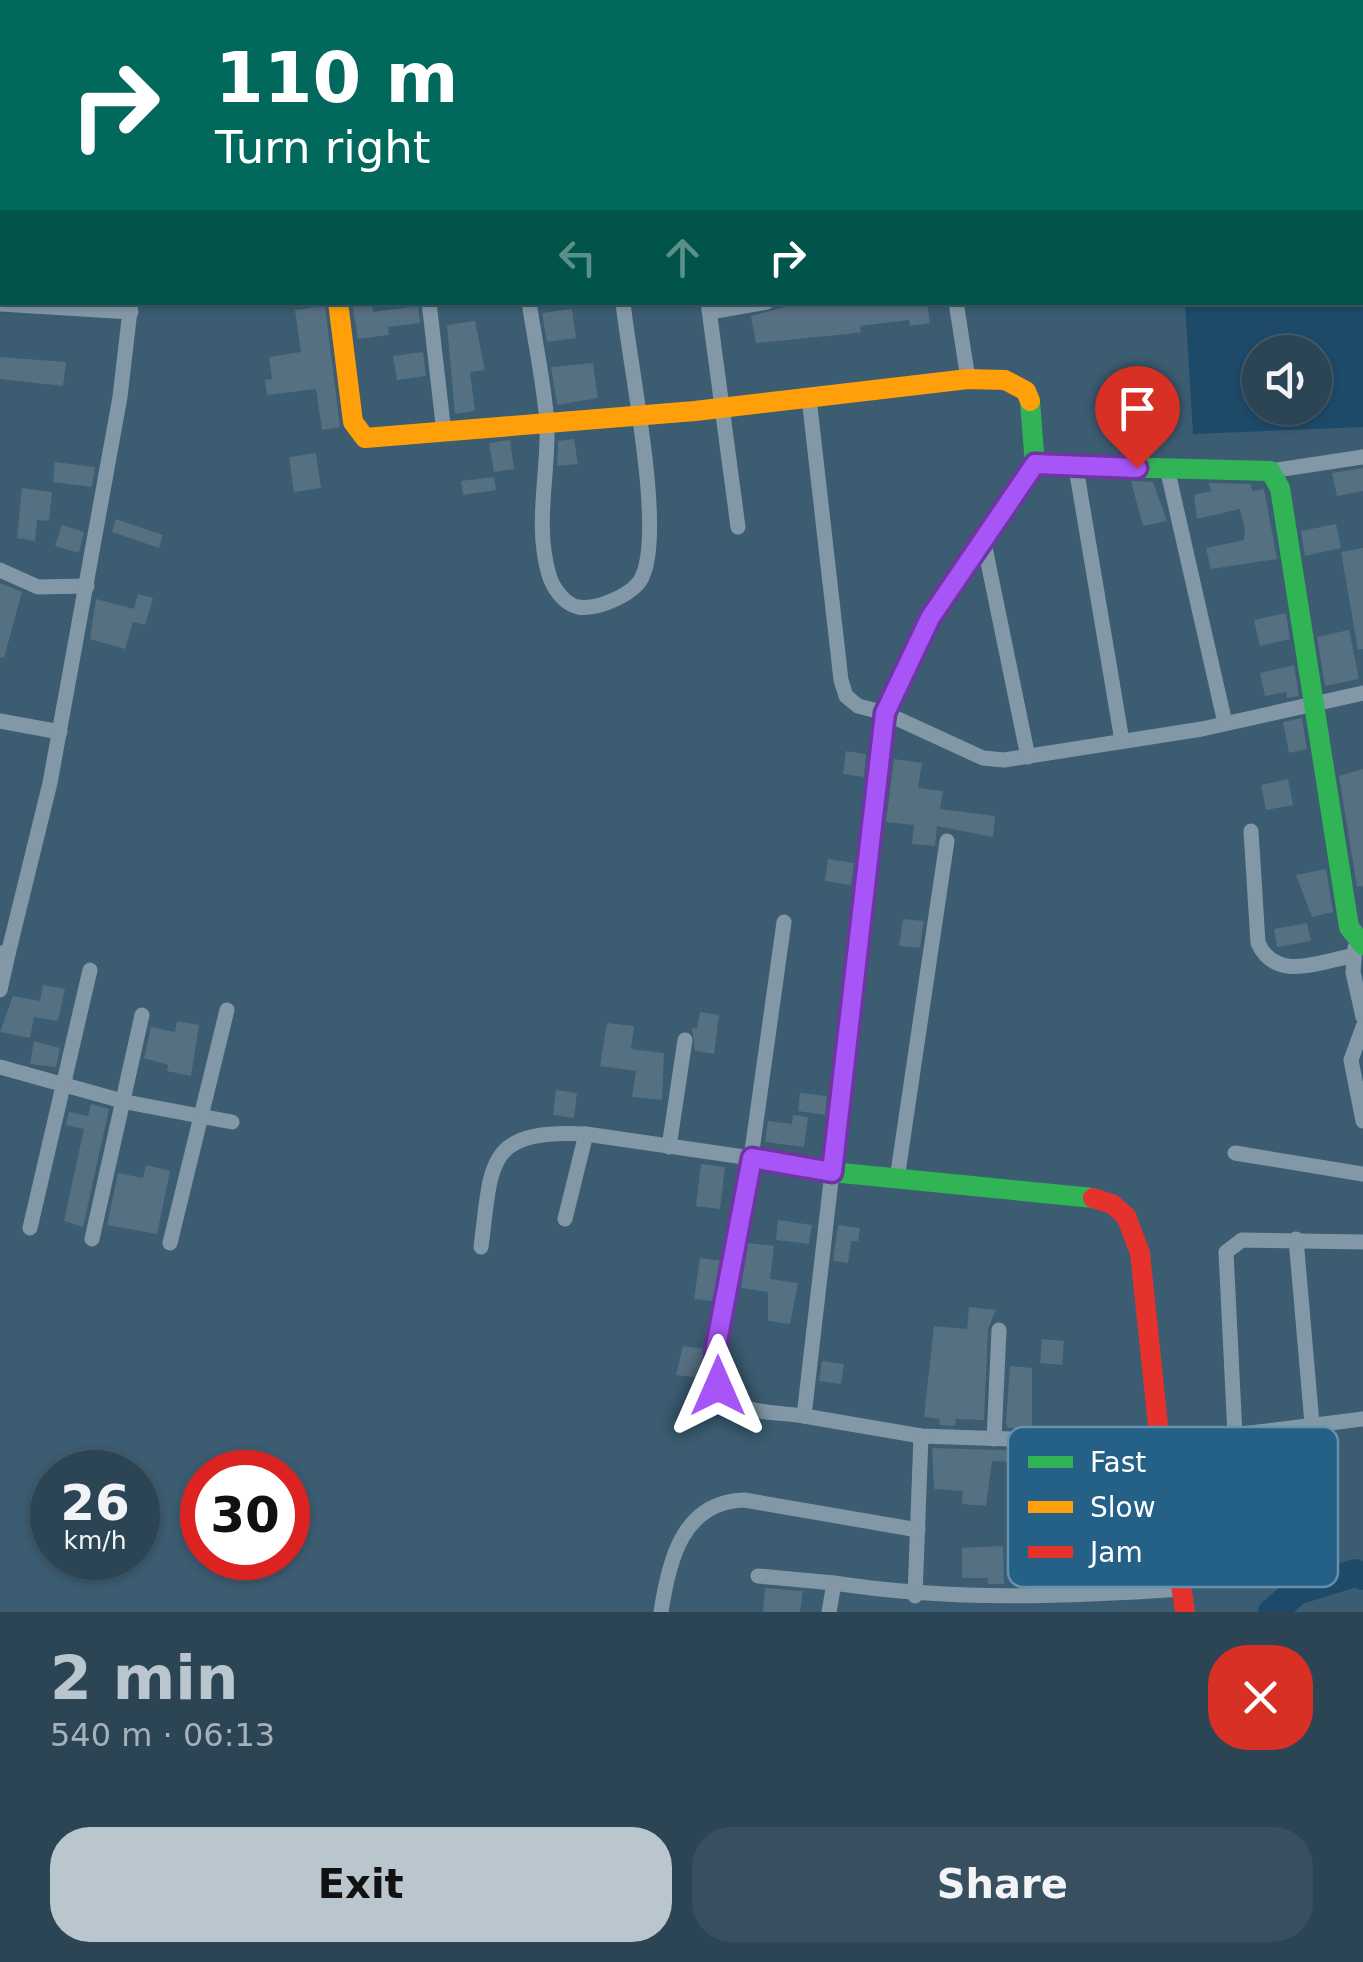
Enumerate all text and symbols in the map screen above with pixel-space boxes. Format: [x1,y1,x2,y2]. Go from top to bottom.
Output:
text: 110 m [215,37,458,119]
icon: right [50,40,180,170]
text: Turn right [215,121,430,174]
icon: left [550,230,605,285]
icon: ahead [655,230,710,285]
icon: right [760,230,815,285]
map controls [1242,335,1332,425]
button: sound [1242,335,1332,425]
pin [1095,366,1180,469]
icon: arrive [1110,381,1165,436]
position arrow [666,1334,770,1438]
legend [1008,1427,1338,1587]
text: Fast [1090,1446,1146,1479]
speed limit sign: 30 [180,1450,310,1580]
text: 26 [60,1474,130,1532]
text: Slow [1090,1491,1156,1524]
text: km/h [63,1526,127,1555]
text: Jam [1088,1536,1143,1569]
text: 2 min [50,1643,238,1713]
button: close [1208,1645,1313,1750]
text: 540 m · 06:13 [50,1716,275,1754]
button: Exit [50,1827,672,1942]
button: Share [692,1827,1313,1942]

